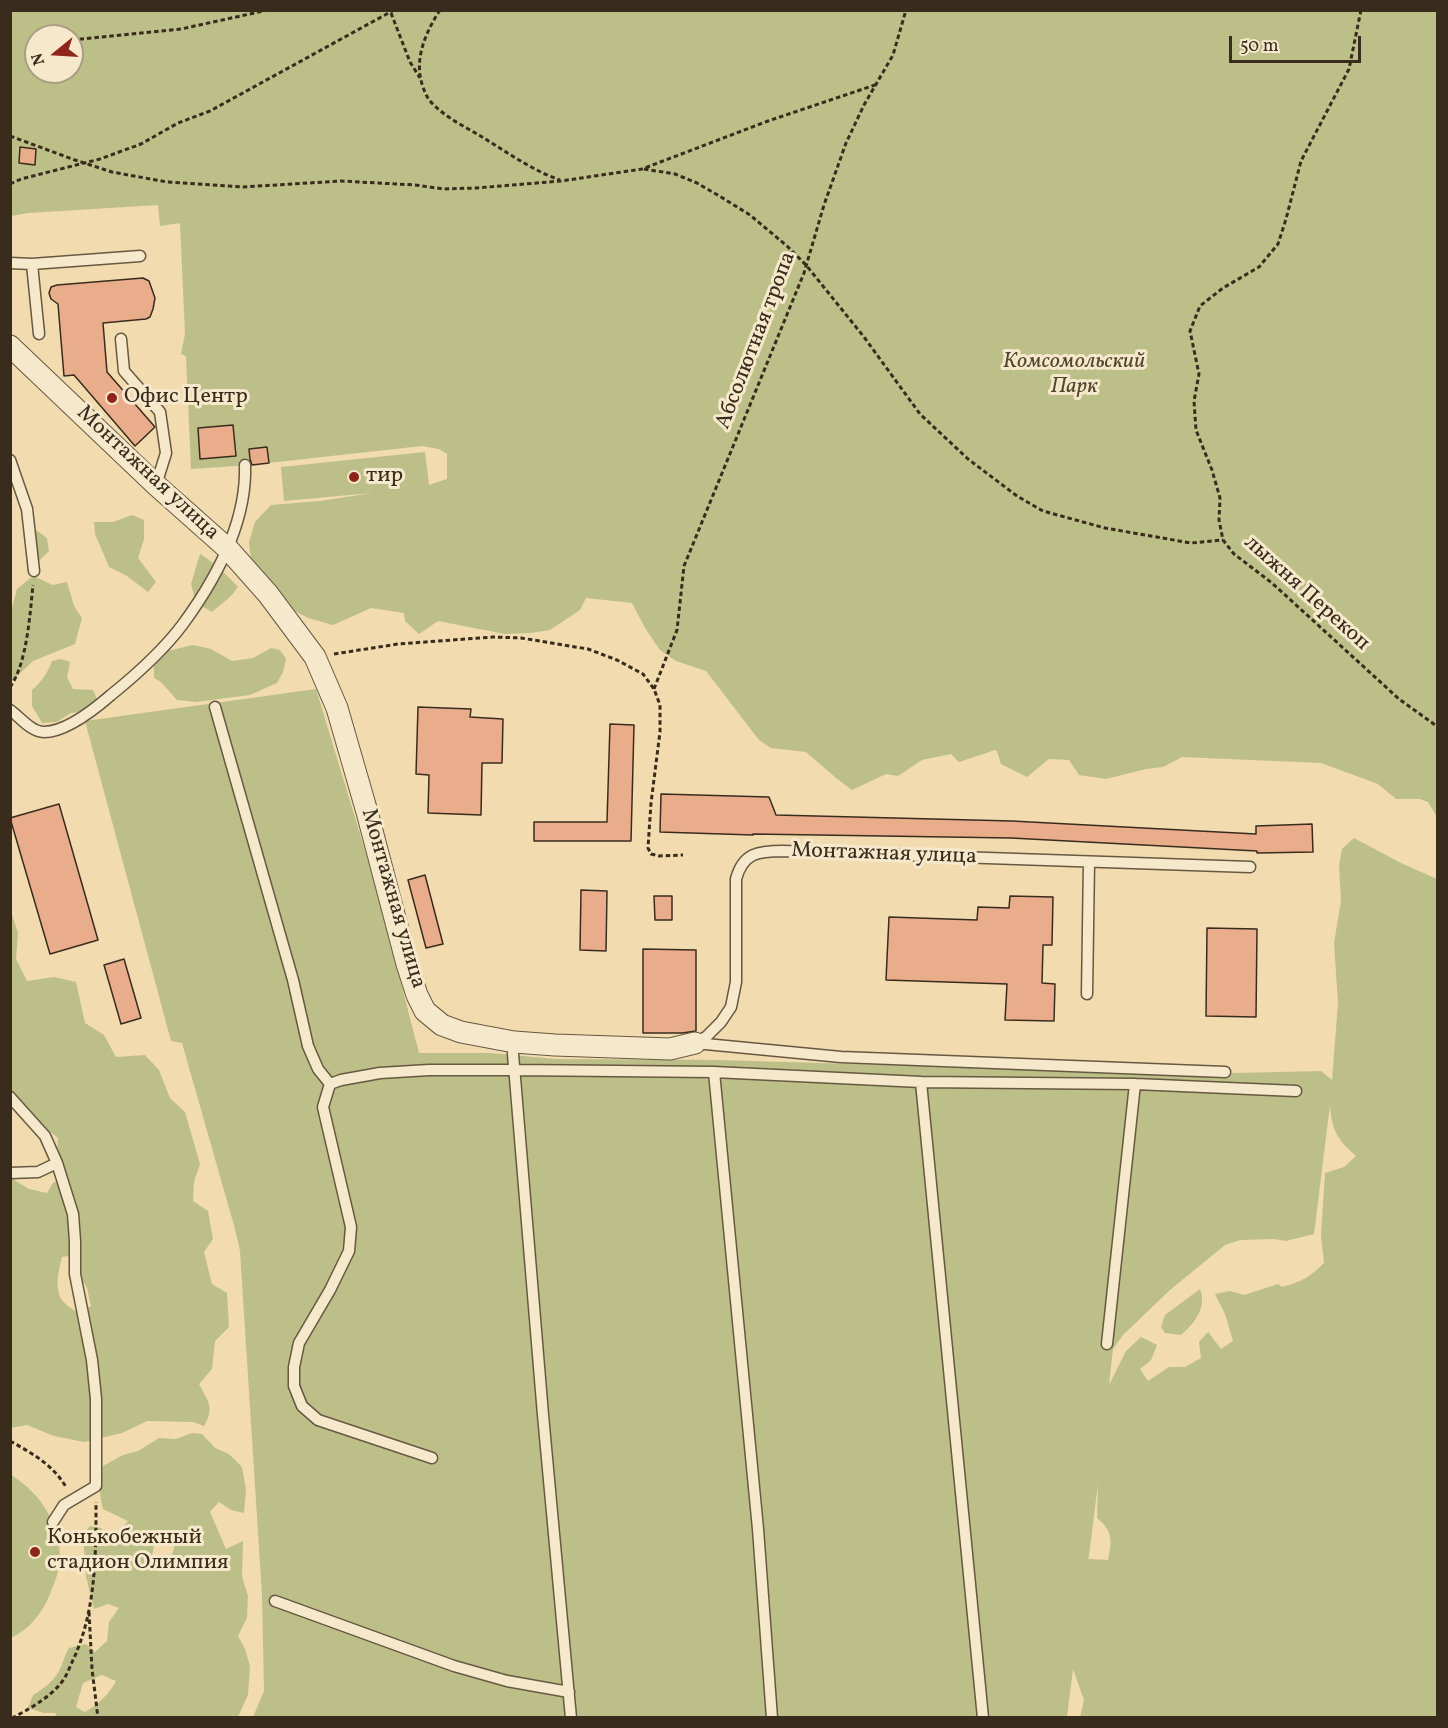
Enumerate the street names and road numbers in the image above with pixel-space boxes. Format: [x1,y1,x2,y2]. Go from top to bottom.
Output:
street label: Абсолютная тропа [711,249,803,433]
street label: Монтажная улица [70,401,224,547]
street label: лыжня Перекоп [1238,531,1374,657]
street label: Монтажная улица [354,806,430,992]
street label: Монтажная улица [791,839,977,871]

